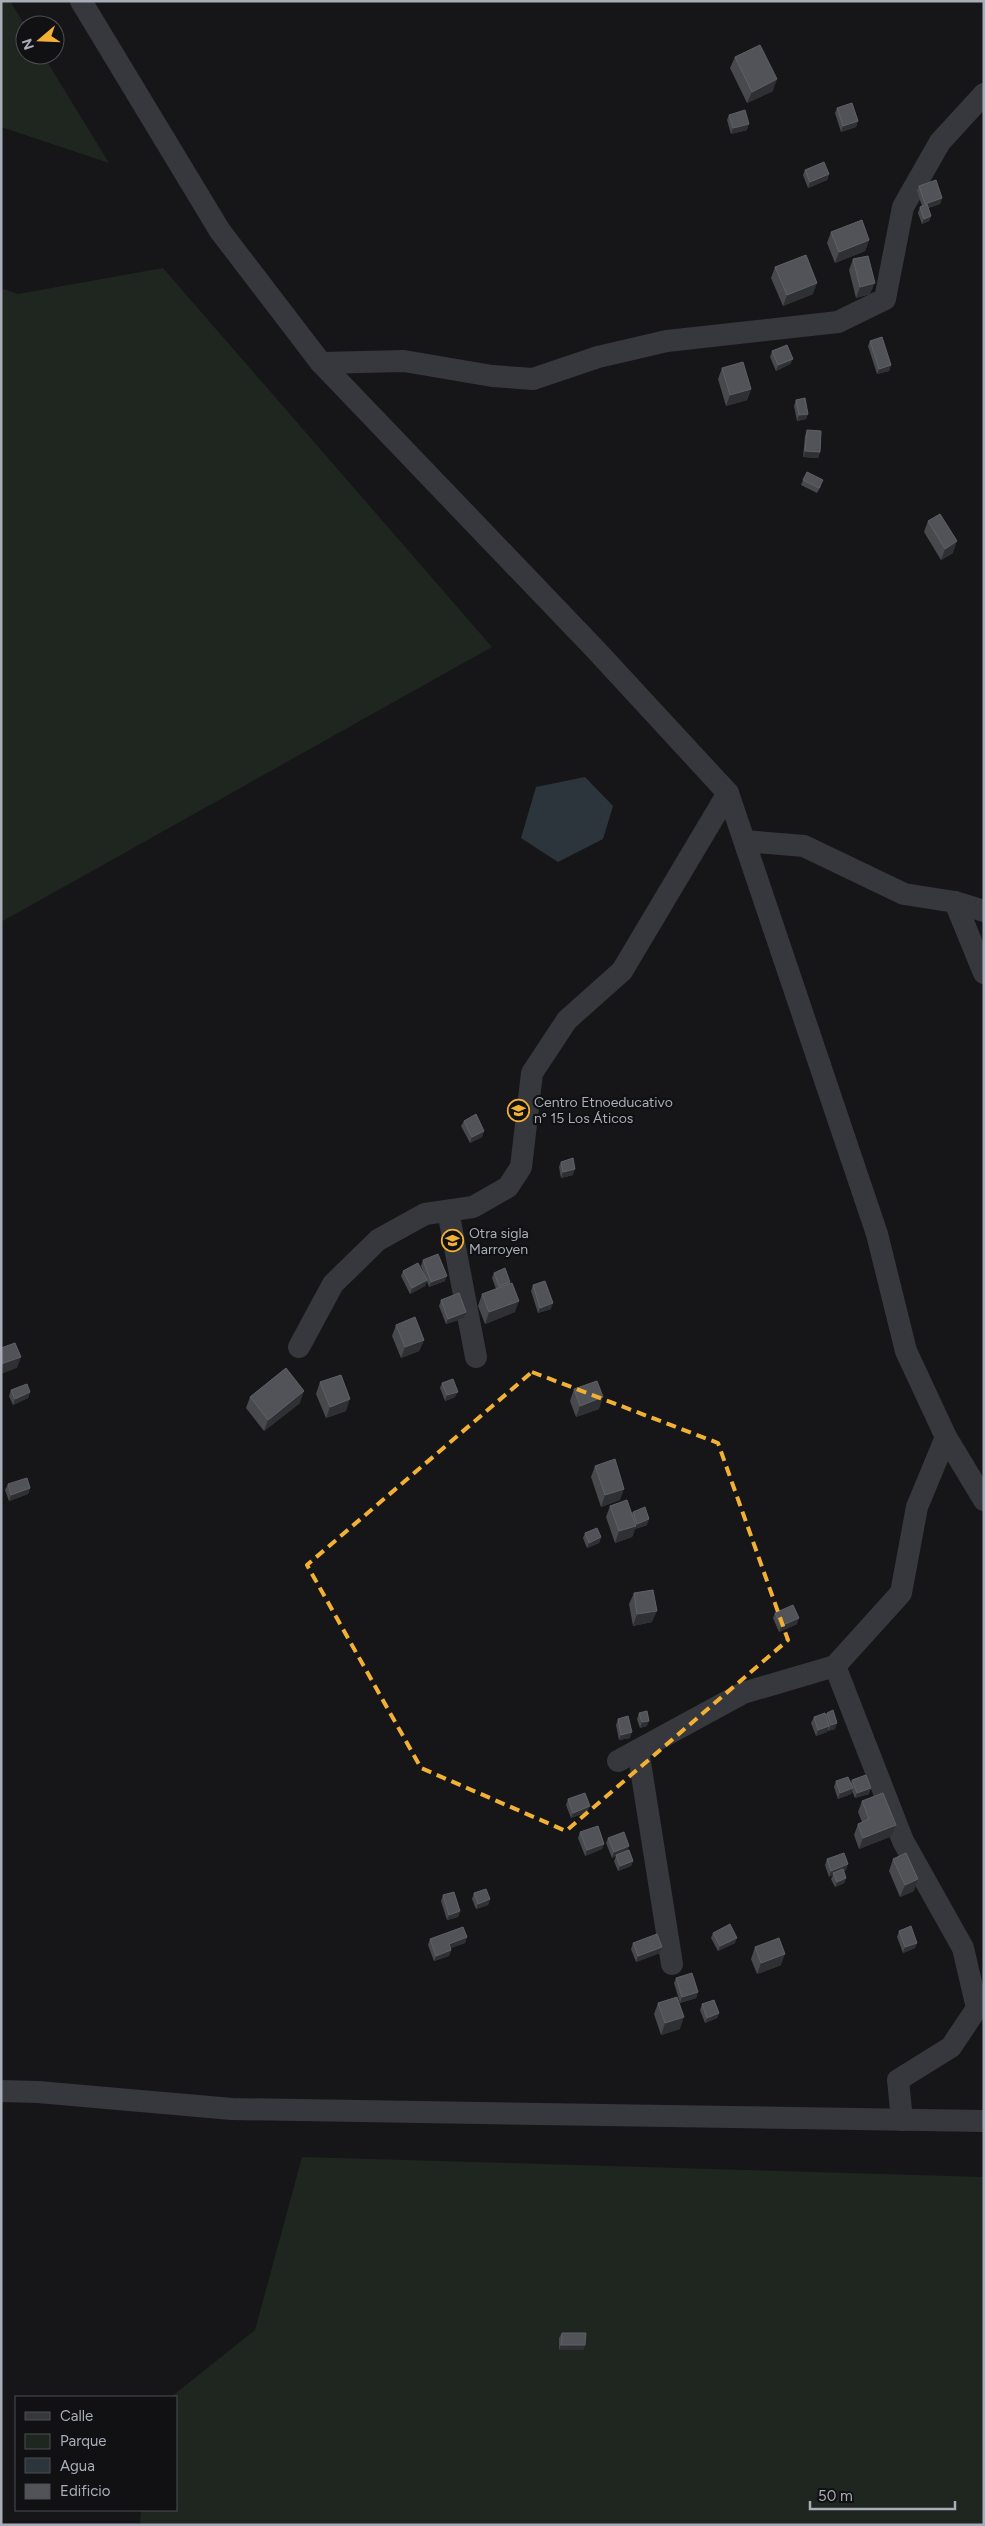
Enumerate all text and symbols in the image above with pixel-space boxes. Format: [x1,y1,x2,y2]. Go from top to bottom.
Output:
north arrow [15,15,65,65]
text: N [18,36,38,52]
place label: Centro Etnoeducativo n° 15 Los Áticos [534,1094,673,1127]
school or university icon: Centro Etnoeducativo n° 15 Los Áticos [506,1098,530,1122]
place label: Otra sigla Marroyen [469,1225,529,1258]
school or university icon: Otra sigla Marroyen [441,1229,465,1253]
legend [15,2396,178,2511]
text: Calle [60,2407,93,2425]
text: Parque [60,2432,107,2450]
text: Agua [60,2457,95,2475]
scale bar [810,2478,955,2510]
text: Edificio [60,2482,111,2500]
text: 50 m [818,2487,853,2505]

